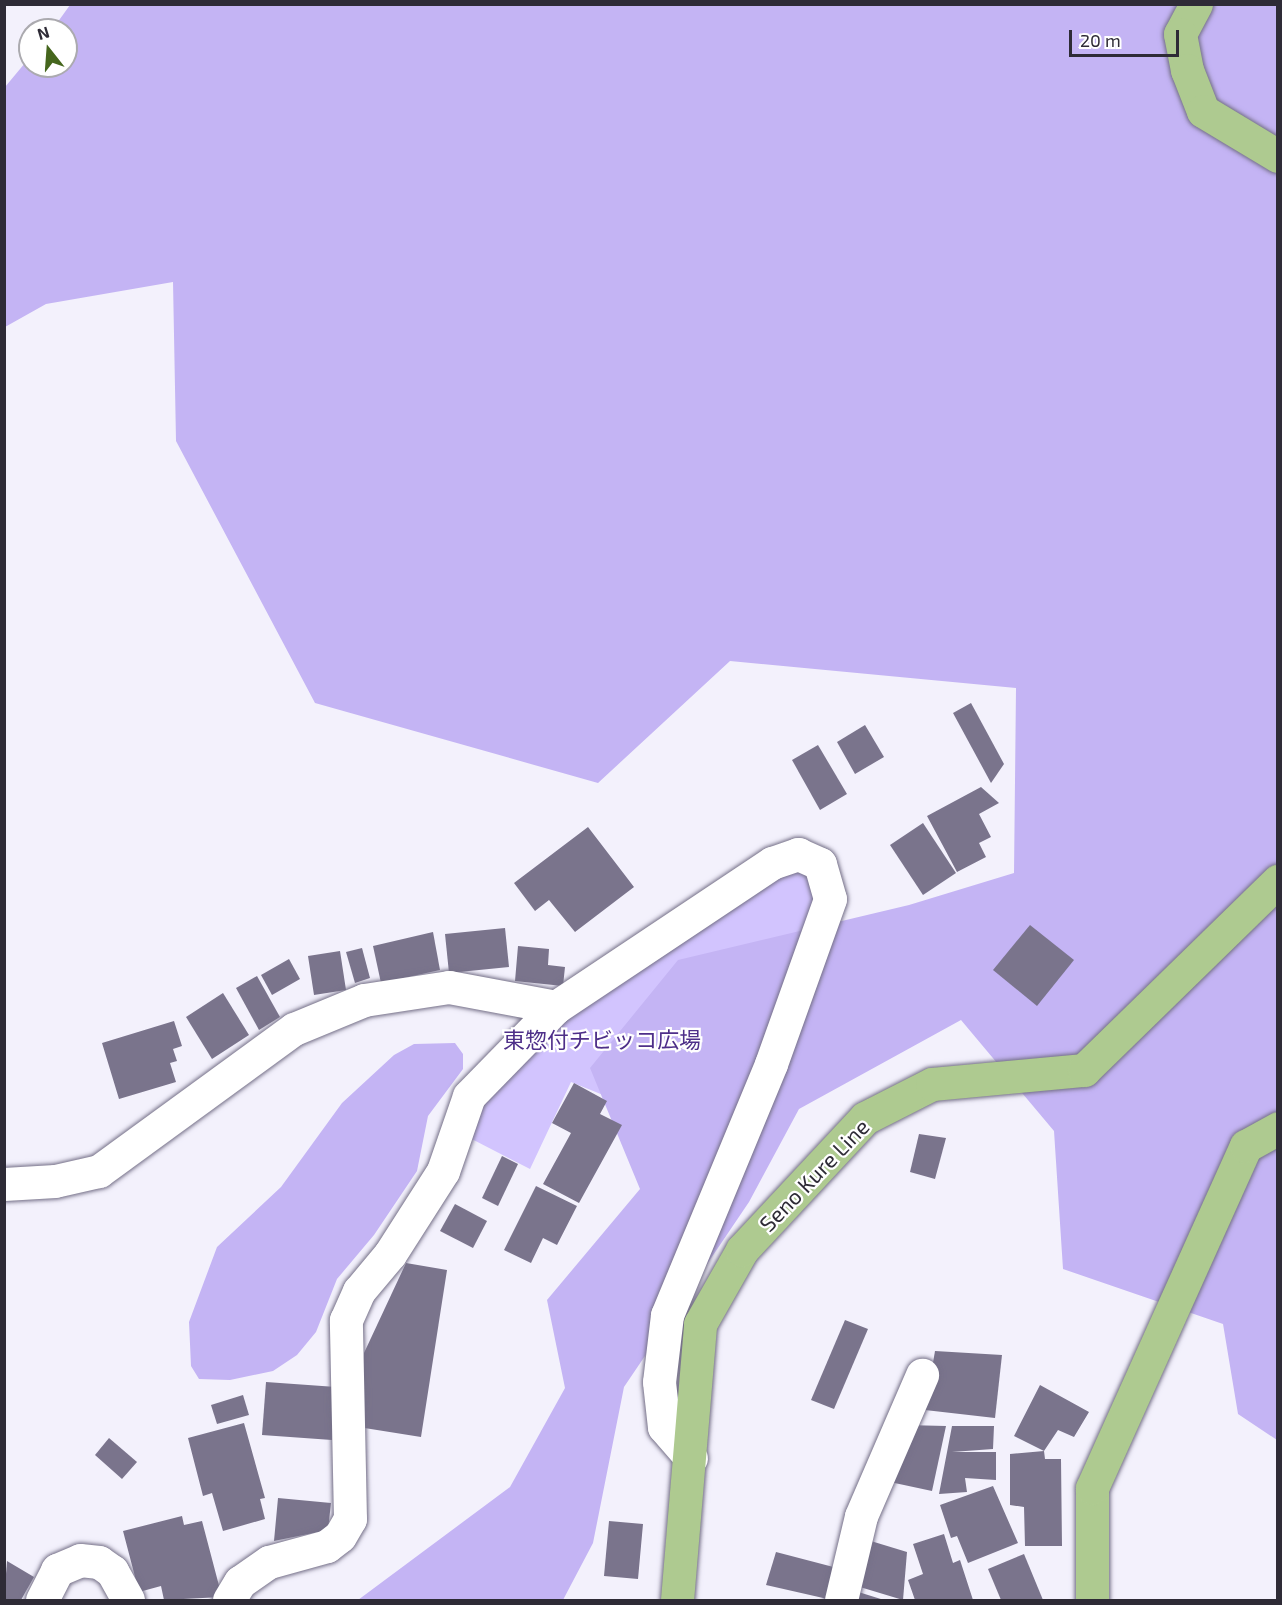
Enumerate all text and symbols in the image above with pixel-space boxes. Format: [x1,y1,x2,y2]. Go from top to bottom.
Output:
north arrow [18,18,78,78]
scale bar [1072,18,1182,56]
text: N [35,21,51,43]
text: 20 m [1080,29,1121,51]
park label: 東惣付チビッコ広場 [503,1027,701,1053]
street label: Seno Kure Line [754,1113,874,1237]

